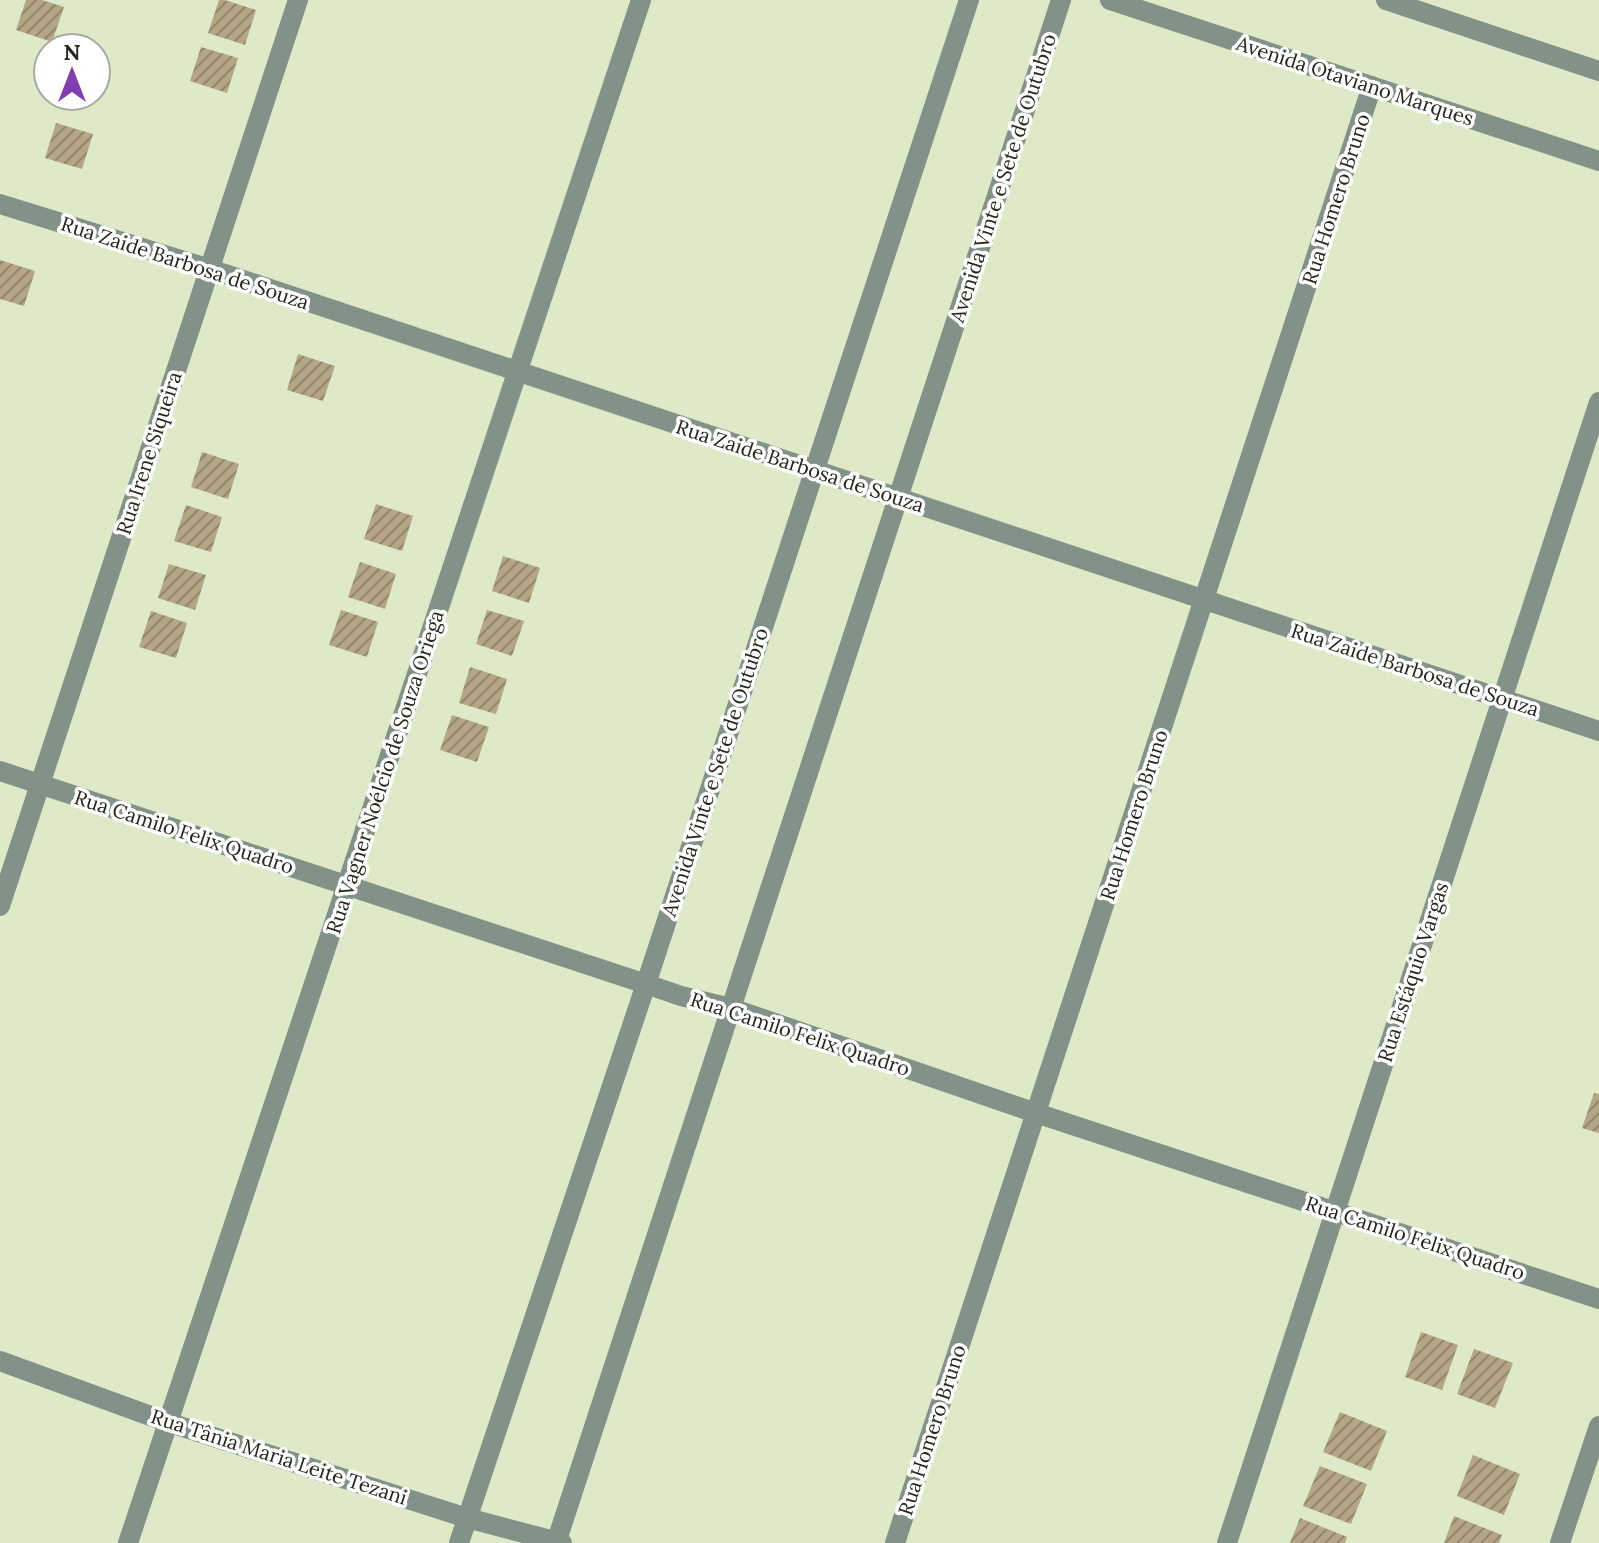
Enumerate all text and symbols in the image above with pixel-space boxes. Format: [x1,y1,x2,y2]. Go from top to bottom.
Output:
street label: Avenida Vinte e Sete de Outubro [944,30,1061,326]
street label: Avenida Otaviano Marques [1232,30,1477,131]
north arrow [32,32,112,112]
text: N [63,38,81,66]
street label: Rua Homero Bruno [1296,110,1375,287]
street label: Rua Zaide Barbosa de Souza [58,211,312,314]
street label: Rua Irene Siqueira [110,368,187,537]
street label: Rua Zaide Barbosa de Souza [673,414,927,517]
street label: Rua Vagner Noélcio de Souza Oriega [320,607,449,937]
street label: Rua Zaide Barbosa de Souza [1288,618,1542,721]
street label: Avenida Vinte e Sete de Outubro [656,624,773,920]
street label: Rua Homero Bruno [1094,726,1173,903]
street label: Rua Camilo Felix Quadro [71,784,297,879]
street label: Rua Estáquio Vargas [1372,879,1453,1065]
street label: Rua Camilo Felix Quadro [687,986,913,1081]
street label: Rua Camilo Felix Quadro [1302,1190,1528,1285]
street label: Rua Homero Bruno [892,1341,971,1518]
street label: Rua Tânia Maria Leite Tezani [148,1403,410,1510]

